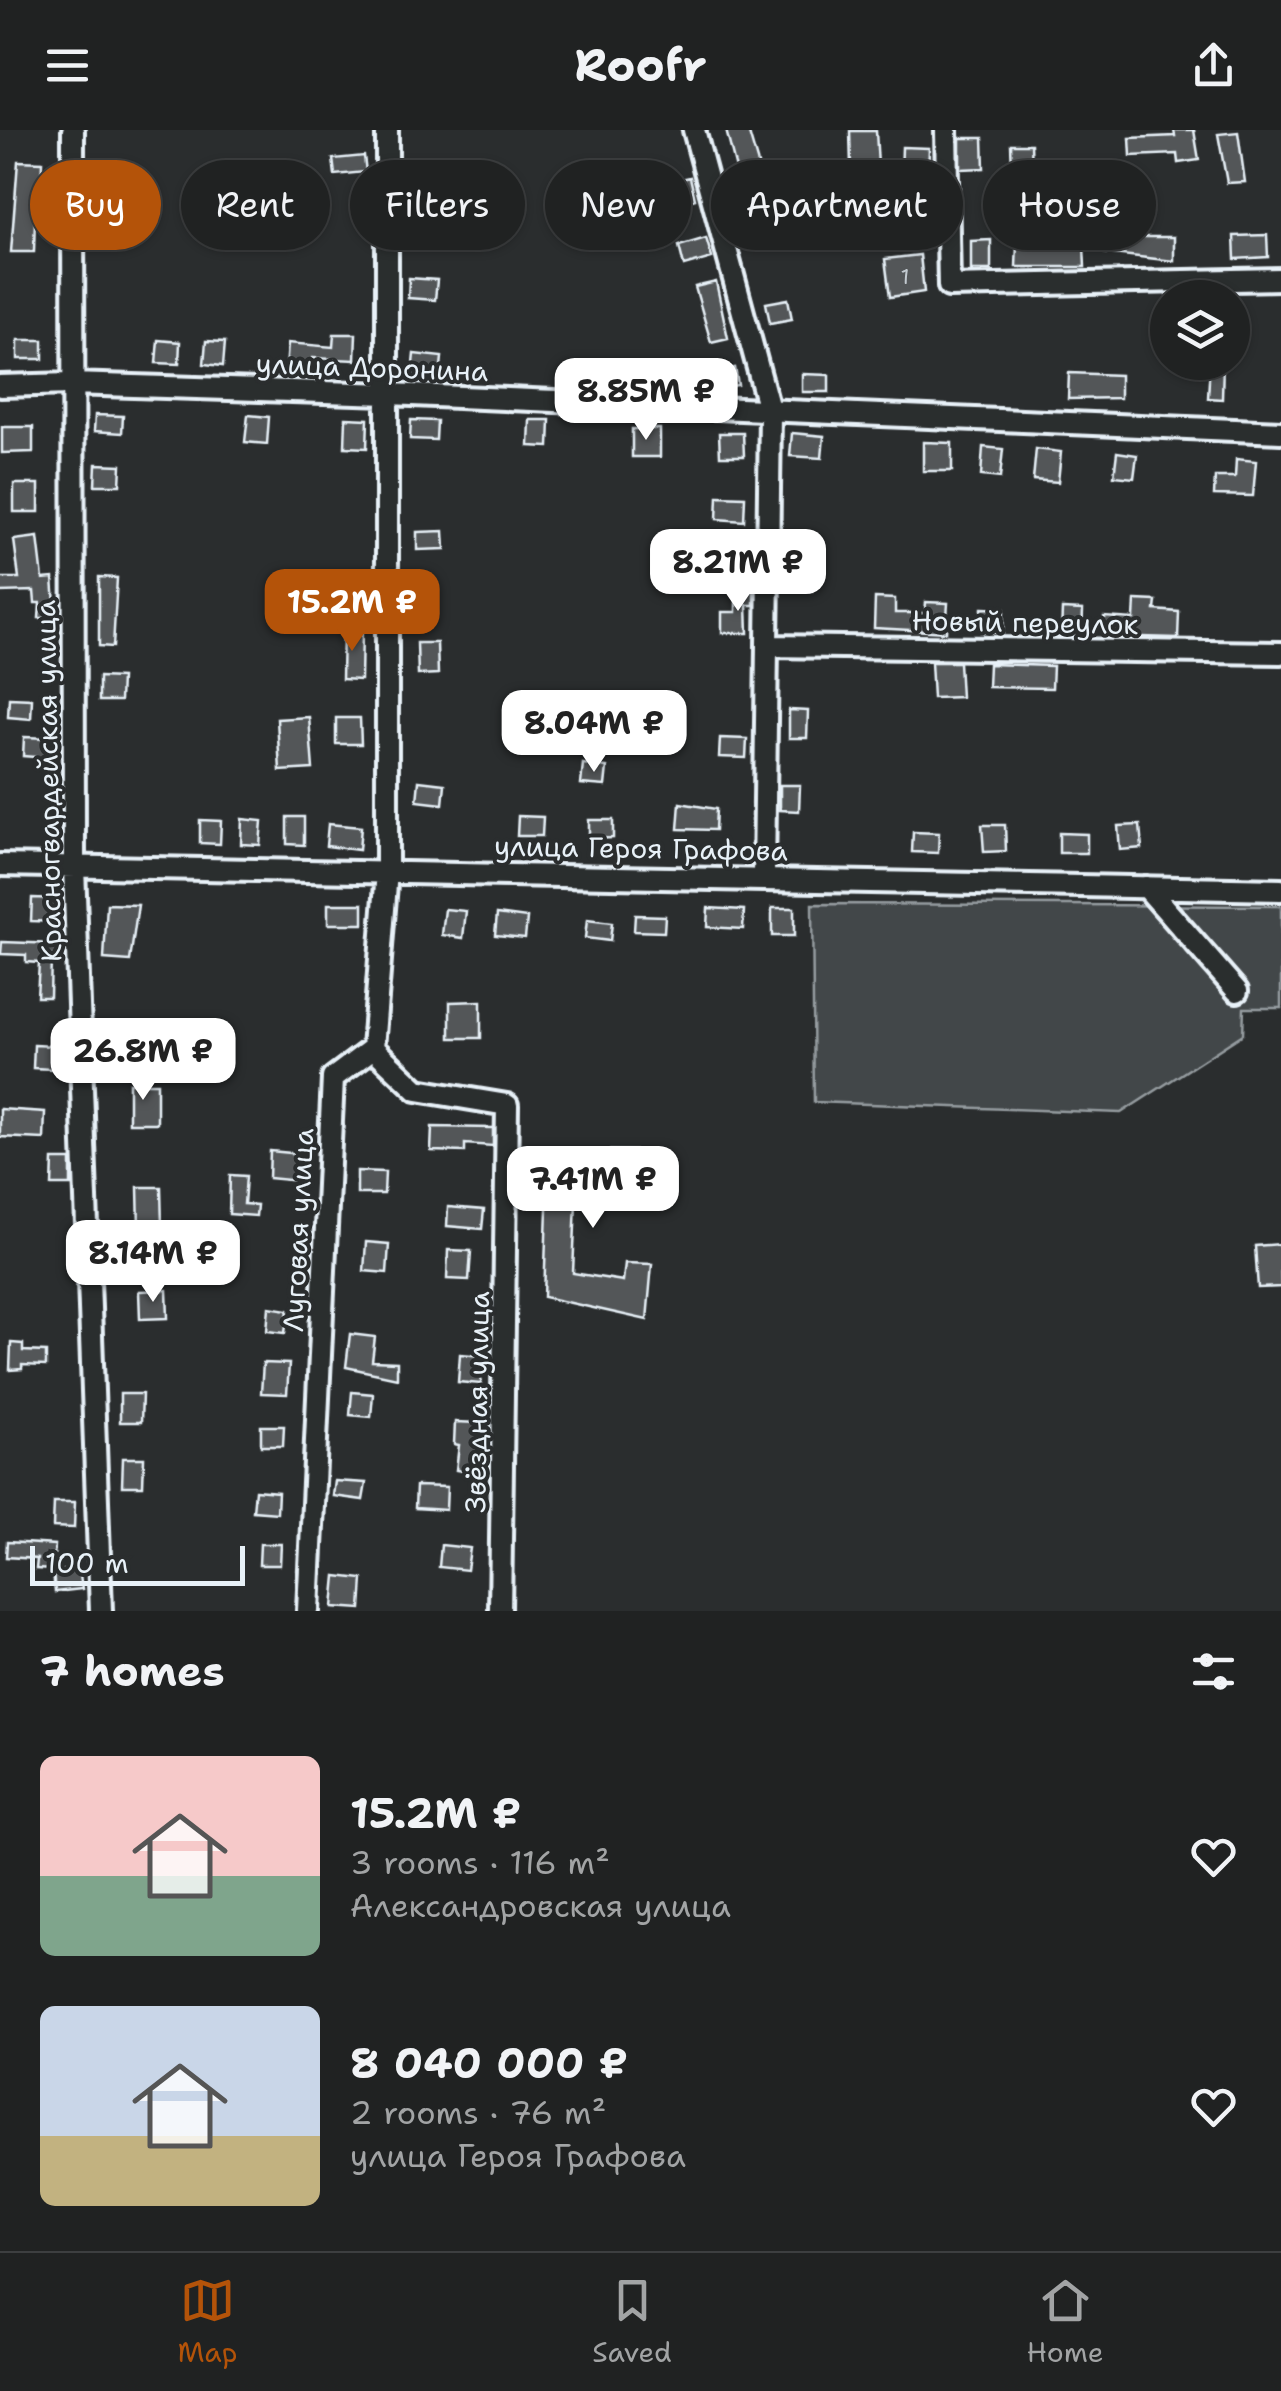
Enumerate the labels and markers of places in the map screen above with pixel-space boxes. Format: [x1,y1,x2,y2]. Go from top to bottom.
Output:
pin: 8.85M ₽ [554,358,738,443]
pin: 8.21M ₽ [646,529,830,614]
pin: 15.2M ₽ [260,569,444,654]
pin: 8.04M ₽ [502,690,686,775]
pin: 26.8M ₽ [51,1018,235,1103]
pin: 7.41M ₽ [501,1146,685,1231]
pin: 8.14M ₽ [61,1220,245,1305]

